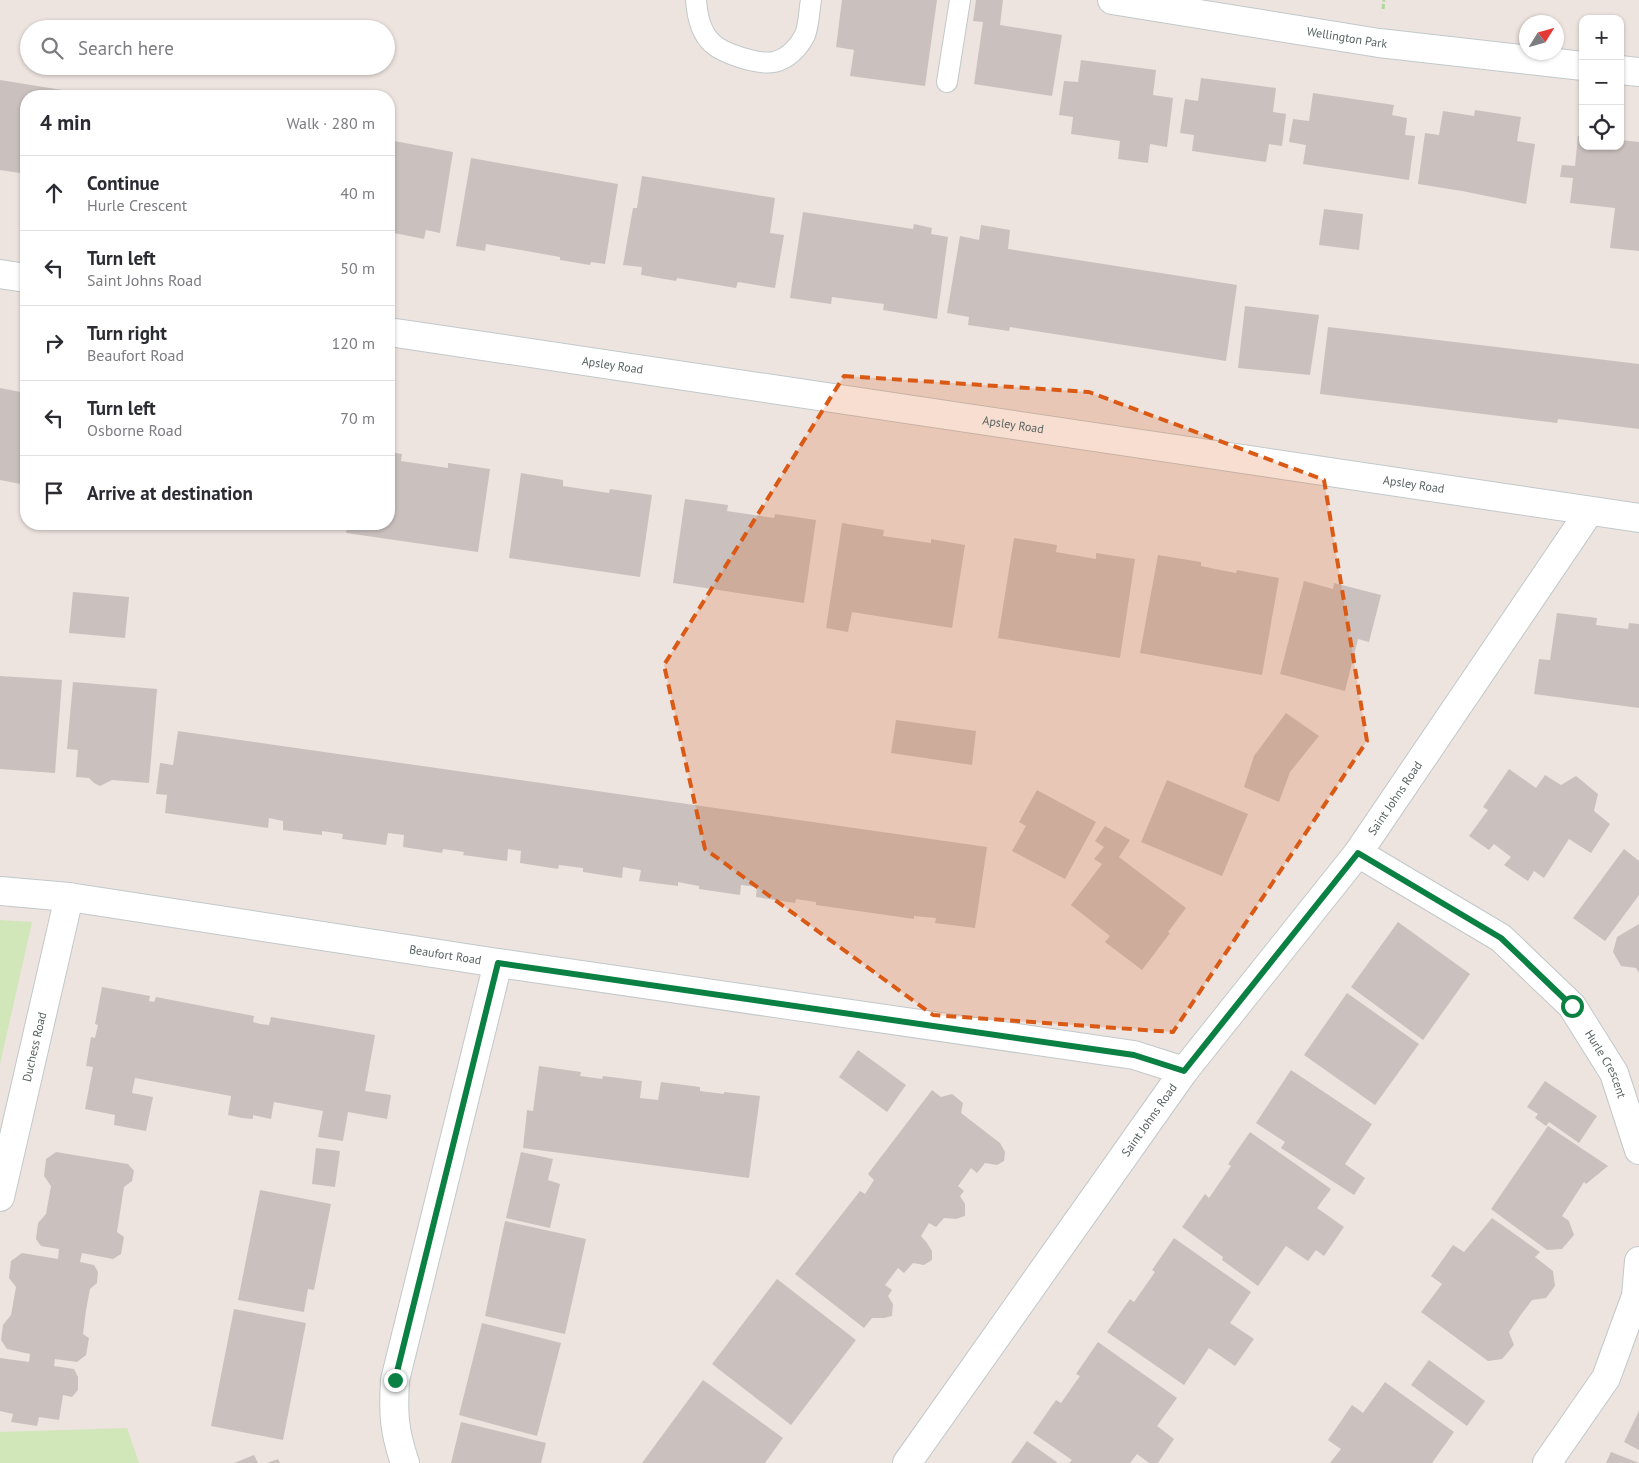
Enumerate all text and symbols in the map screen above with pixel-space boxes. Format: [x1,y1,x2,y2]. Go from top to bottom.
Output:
north arrow [1519,15,1564,60]
map controls [1579,15,1624,150]
button: + [1579,15,1624,60]
search box [20,20,395,75]
street label: Wellington Park [1306,23,1388,51]
icon: search [38,34,66,62]
text: Search here [78,36,174,60]
button: − [1579,60,1624,105]
button: locate [1579,105,1624,150]
text: 4 min [40,109,91,136]
text: Walk · 280 m [286,113,375,133]
text: Continue [87,171,159,195]
icon: ahead [40,179,68,207]
text: 40 m [340,183,375,203]
text: Hurle Crescent [87,195,187,215]
text: Turn left [87,246,156,270]
icon: left [40,254,68,282]
text: 50 m [340,258,375,278]
text: Saint Johns Road [87,270,202,290]
text: Turn right [87,321,167,345]
icon: right [40,329,68,357]
text: 120 m [332,333,375,353]
text: Beaufort Road [87,345,184,365]
street label: Apsley Road [581,353,644,377]
text: Turn left [87,396,156,420]
icon: left [40,404,68,432]
text: 70 m [340,408,375,428]
street label: Apsley Road [982,412,1045,436]
text: Osborne Road [87,420,182,440]
street label: Apsley Road [1382,472,1445,496]
icon: arrive [40,479,68,507]
text: Arrive at destination [87,481,253,505]
street label: Saint Johns Road [1364,758,1425,838]
street label: Beaufort Road [408,941,483,967]
route start [1561,995,1584,1018]
street label: Duchess Road [19,1010,49,1083]
street label: Hurle Crescent [1582,1027,1630,1100]
street label: Saint Johns Road [1118,1080,1180,1159]
route end [384,1369,407,1392]

